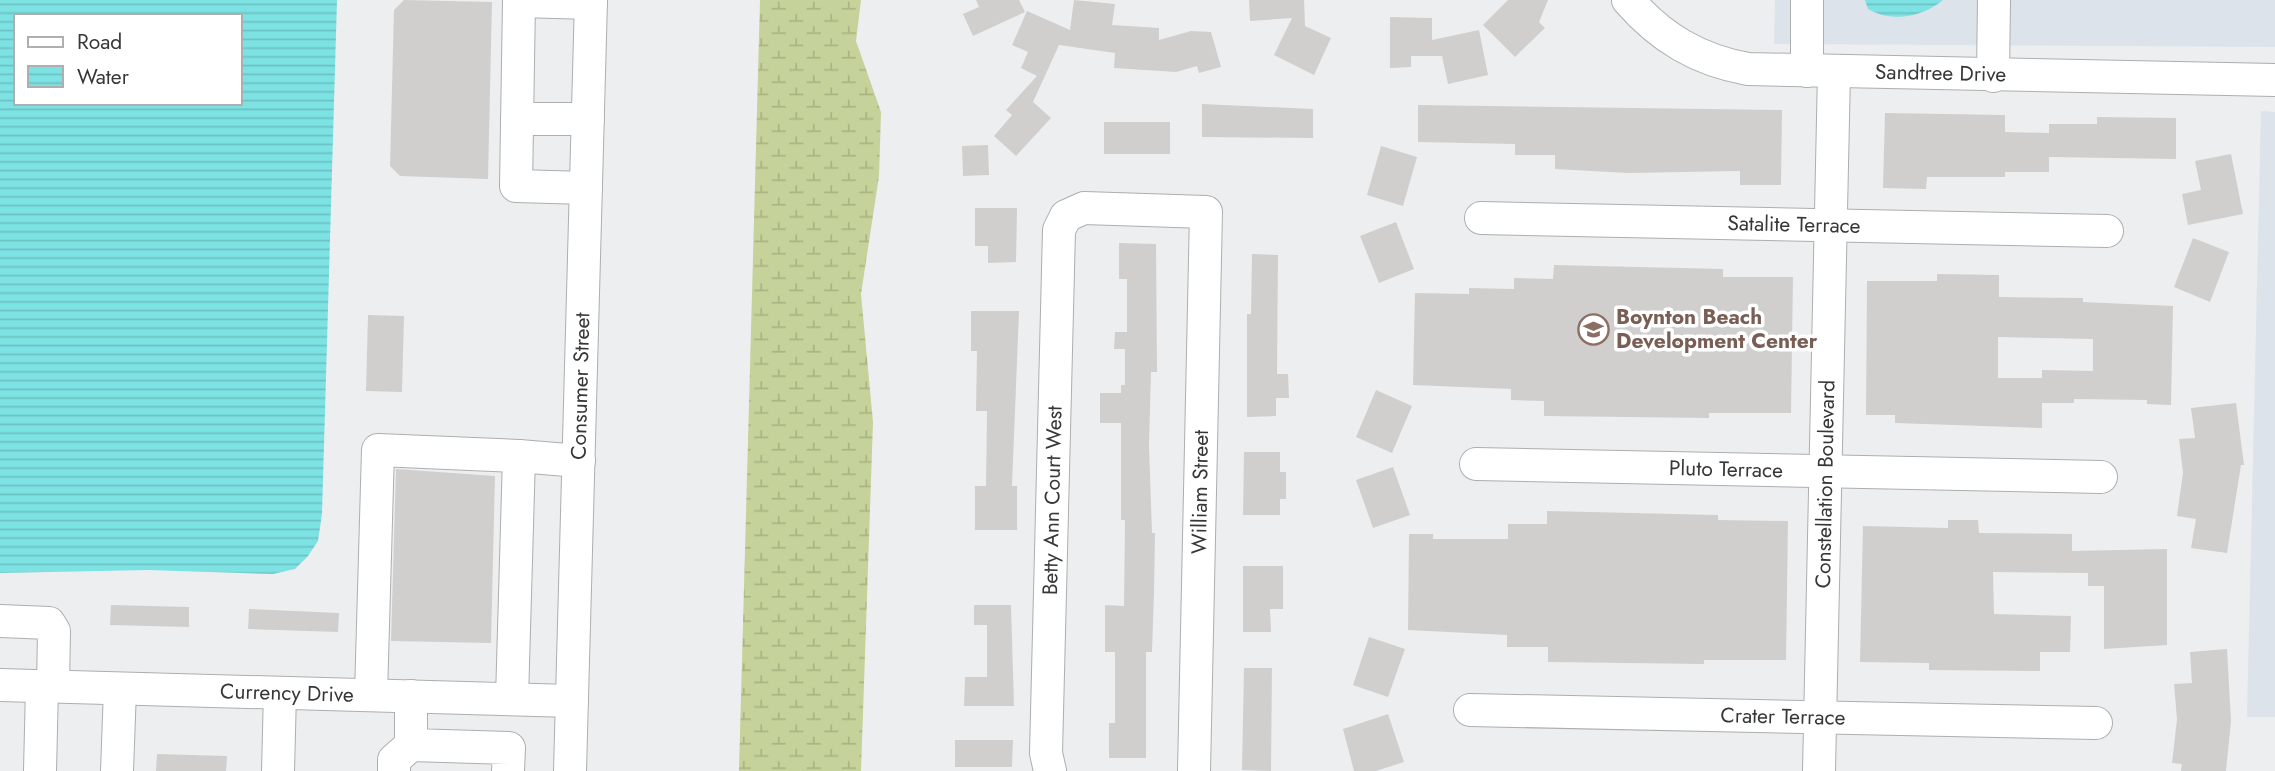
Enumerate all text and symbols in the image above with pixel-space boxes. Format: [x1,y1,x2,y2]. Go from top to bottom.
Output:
legend [14,14,242,105]
text: Road [77,27,122,57]
street label: Sandtree Drive [1875,57,2007,89]
text: Water [77,62,130,92]
street label: Satalite Terrace [1727,208,1861,241]
place label: Boynton Beach Development Center [1616,302,1818,356]
street label: Consumer Street [563,312,597,460]
school or university icon: Boynton Beach Development Center [1576,312,1610,346]
street label: Constellation Boulevard [1808,380,1842,589]
street label: Betty Ann Court West [1035,405,1070,596]
street label: William Street [1184,430,1216,554]
street label: Pluto Terrace [1669,453,1783,485]
street label: Currency Drive [220,676,354,710]
street label: Crater Terrace [1720,700,1846,733]

